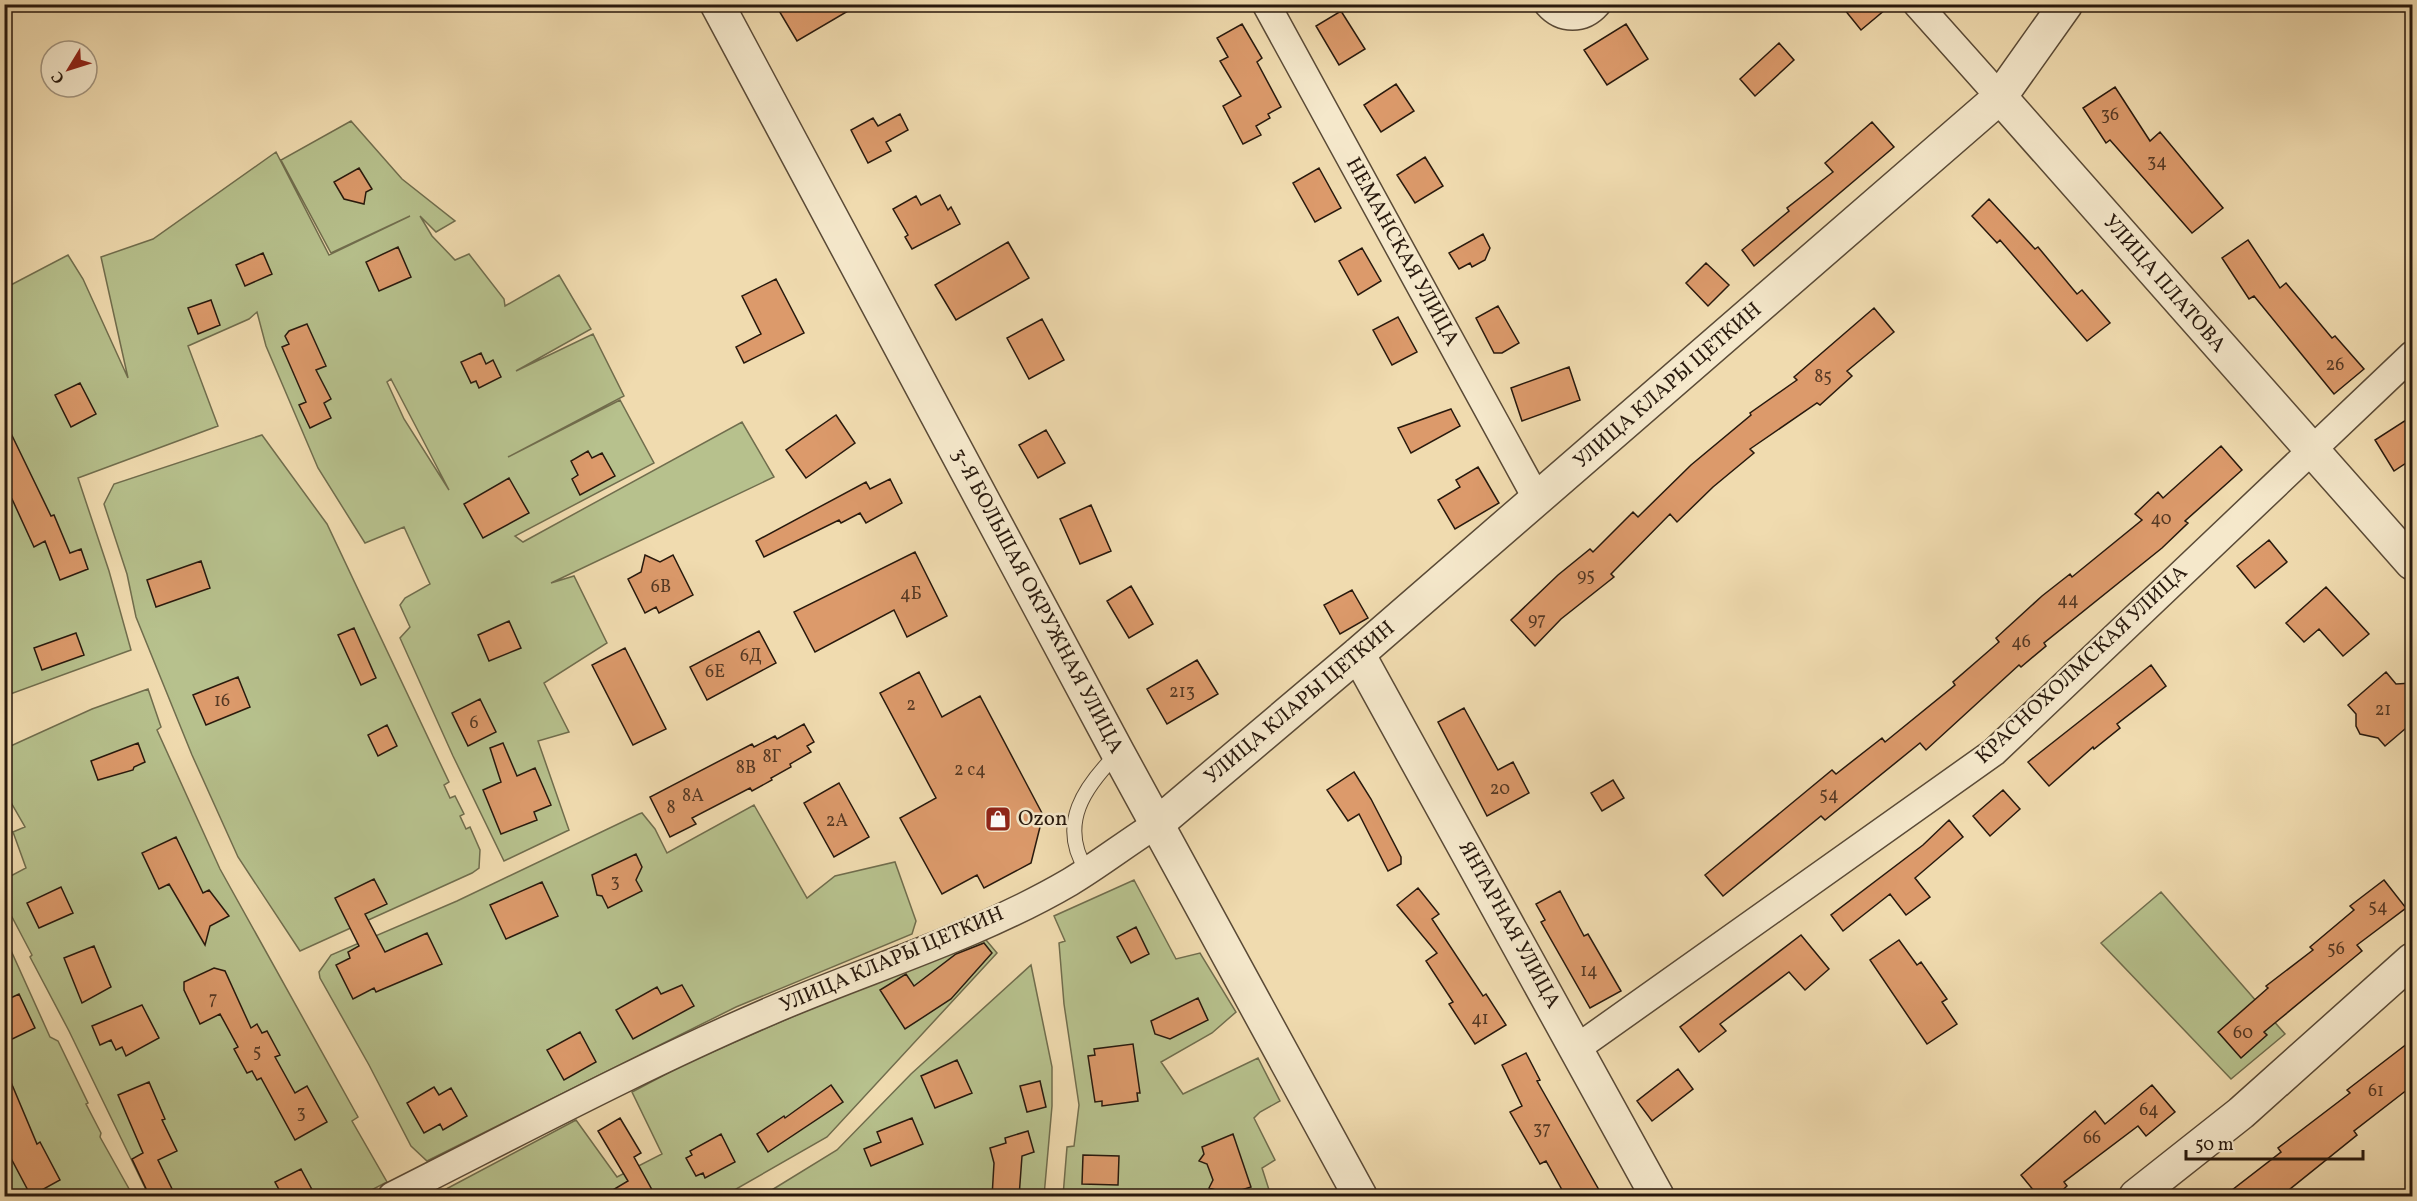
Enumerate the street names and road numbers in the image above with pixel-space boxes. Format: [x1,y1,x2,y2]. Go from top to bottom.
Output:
street label: НЕМАНСКАЯ УЛИЦА [1338,152,1466,352]
street label: УЛИЦА ПЛАТОВА [2096,209,2232,360]
street label: УЛИЦА КЛАРЫ ЦЕТКИН [1568,296,1768,476]
street label: 3-Я БОЛЬШАЯ ОКРУЖНАЯ УЛИЦА [944,443,1130,759]
street label: КРАСНОХОЛМСКАЯ УЛИЦА [1970,559,2195,771]
street label: УЛИЦА КЛАРЫ ЦЕТКИН [1198,615,1402,791]
street label: ЯНТАРНАЯ УЛИЦА [1451,836,1567,1014]
street label: УЛИЦА КЛАРЫ ЦЕТКИН [776,900,1008,1020]

